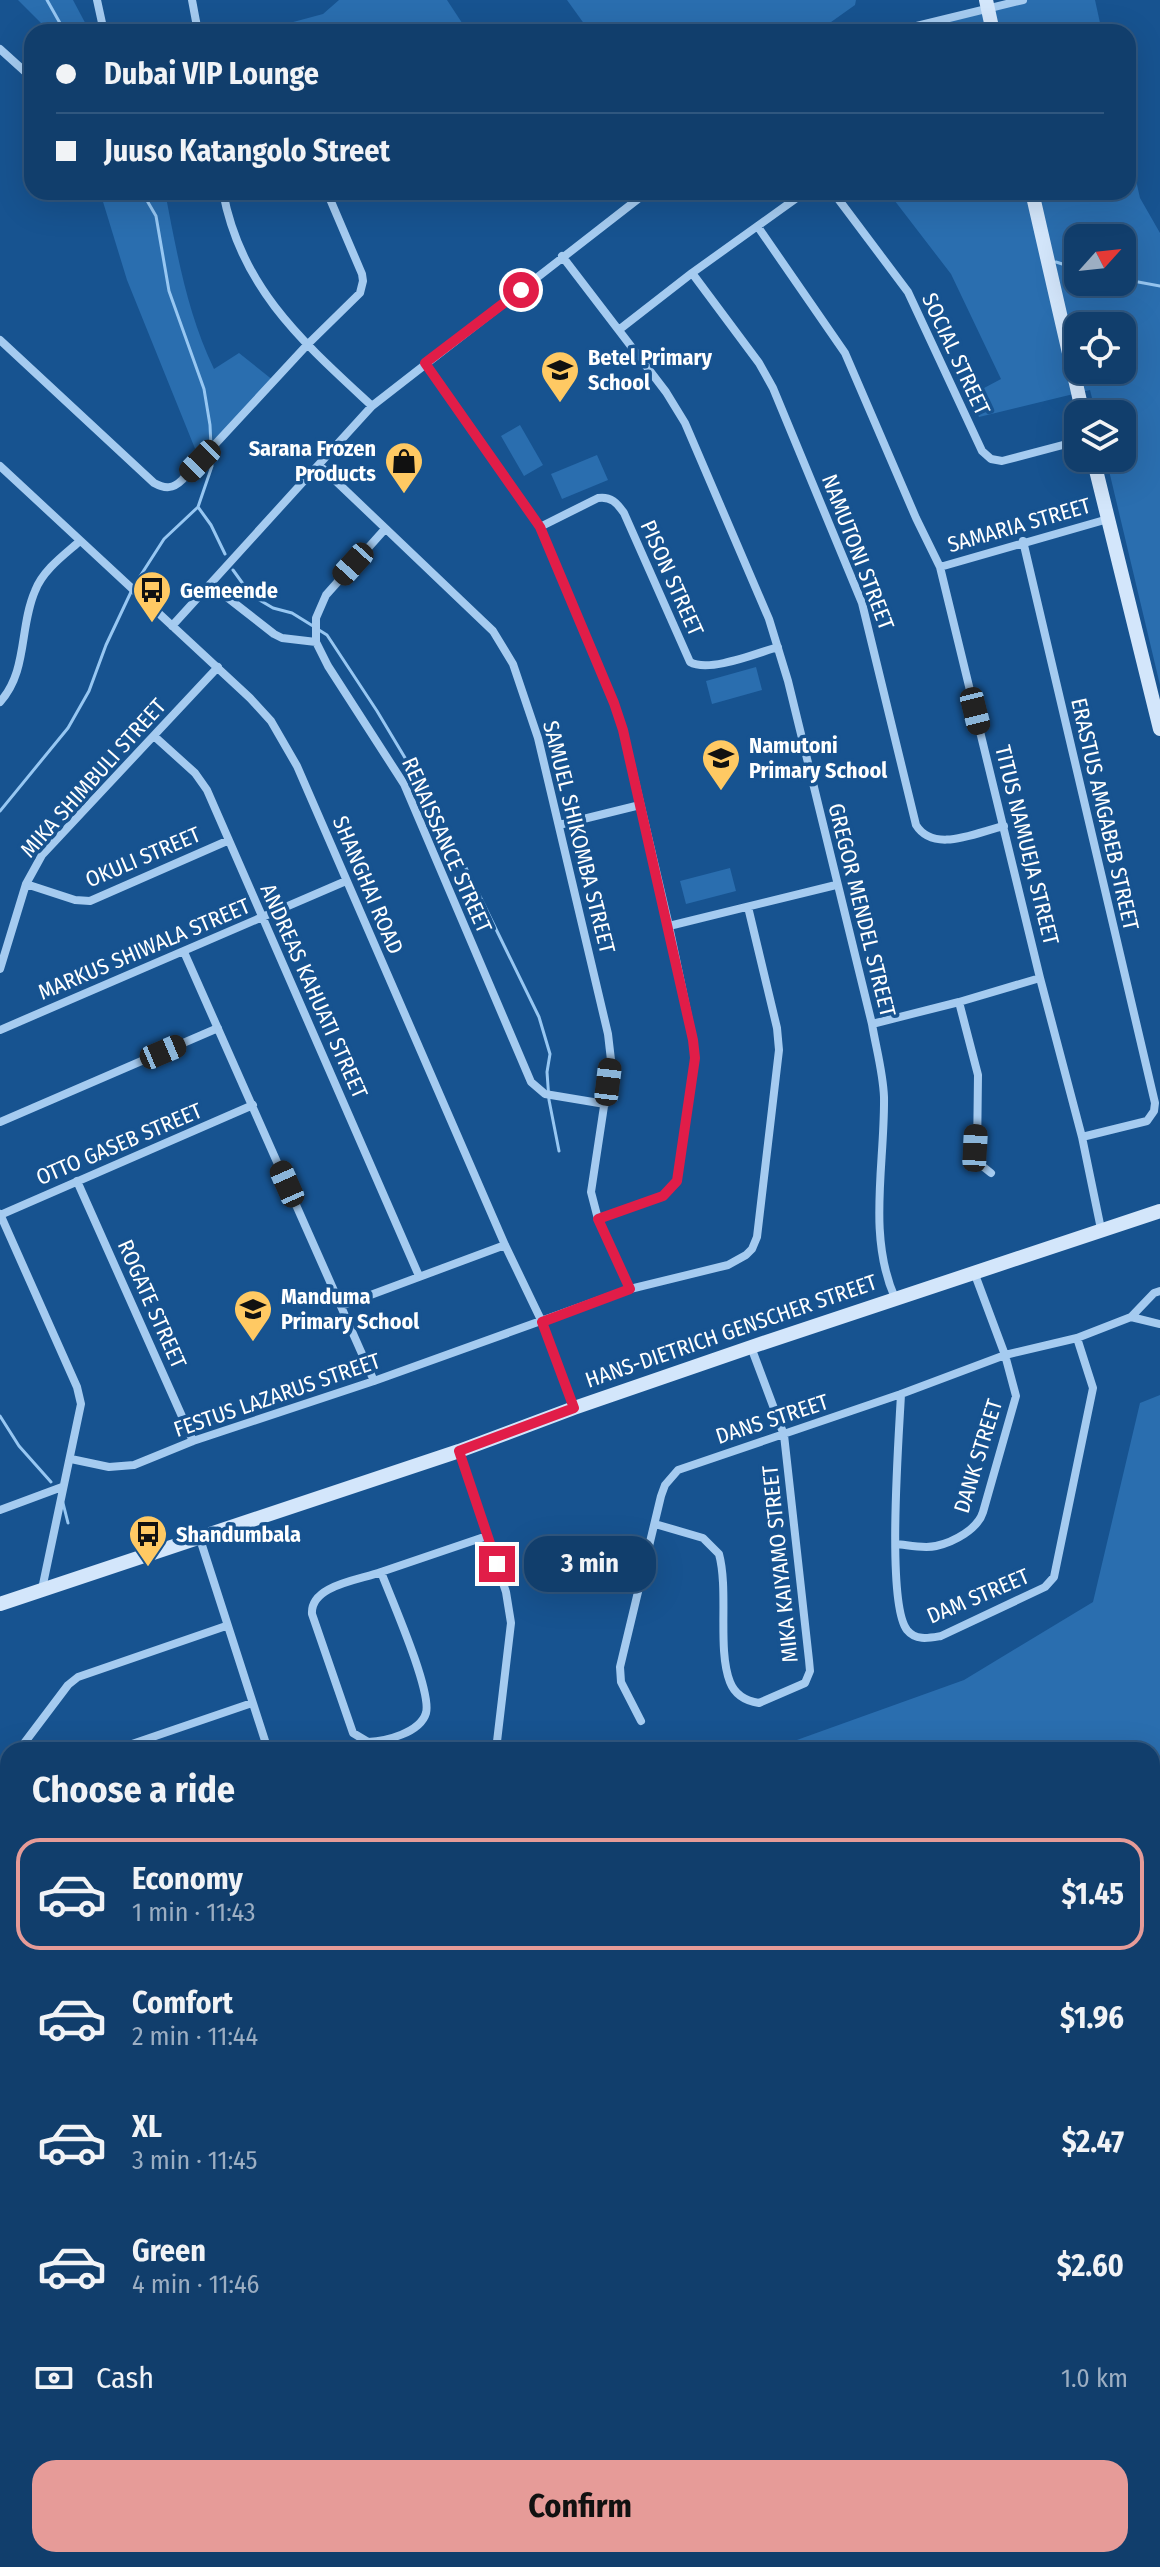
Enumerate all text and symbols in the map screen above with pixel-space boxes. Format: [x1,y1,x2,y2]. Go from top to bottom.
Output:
text: Dubai VIP Lounge [104,56,319,92]
text: Juuso Katangolo Street [104,133,390,169]
north arrow [1064,224,1136,296]
map controls [1064,224,1136,472]
route start [503,272,539,308]
street label: SOCIAL STREET [916,289,996,420]
button: locate [1064,312,1136,384]
place label: Betel Primary School [588,344,713,396]
school or university icon: Betel Primary School [539,349,581,404]
button: layers [1064,400,1136,472]
car [175,435,225,487]
place label: Sarana Frozen Products [249,435,376,487]
shop icon: Sarana Frozen Products [383,440,425,495]
street label: NAMUTONI STREET [816,470,900,634]
street label: SAMARIA STREET [944,491,1094,558]
street label: PISON STREET [634,516,710,641]
car [328,538,378,590]
bus stop icon: Gemeende [131,569,173,624]
place label: Gemeende [180,577,278,604]
car [958,685,992,737]
street label: MIKA SHIMBULI STREET [15,692,172,863]
street label: ERASTUS AMGABEB STREET [1065,695,1145,934]
street label: SAMUEL SHIKOMBA STREET [537,718,621,957]
place label: Namutoni Primary School [749,732,888,784]
school or university icon: Namutoni Primary School [700,737,742,792]
street label: TITUS NAMUEJA STREET [989,742,1065,948]
street label: RENAISSANCE STREET [396,753,498,938]
street label: GREGOR MENDEL STREET [822,800,902,1020]
street label: SHANGHAI ROAD [327,812,409,958]
street label: OKULI STREET [81,820,205,893]
street label: ANDREAS KAHUATI STREET [254,880,374,1103]
street label: MARKUS SHIWALA STREET [34,892,255,1006]
car [136,1032,190,1072]
car [593,1057,623,1107]
street label: OTTO GASEB STREET [32,1097,207,1191]
car [962,1123,988,1173]
car [266,1157,308,1211]
street label: ROGATE STREET [112,1236,193,1373]
street label: HANS-DIETRICH GENSCHER STREET [582,1268,881,1394]
place label: Manduma Primary School [281,1283,420,1335]
school or university icon: Manduma Primary School [232,1288,274,1343]
street label: FESTUS LAZARUS STREET [170,1347,385,1443]
street label: DANS STREET [712,1388,833,1450]
street label: DANK STREET [948,1395,1008,1516]
street label: MIKA KAIYAMO STREET [756,1463,804,1664]
bus stop icon: Shandumbala [127,1513,169,1568]
place label: Shandumbala [176,1521,301,1548]
callout: 3 min [525,1536,657,1592]
route end [479,1546,515,1582]
text: 3 min [561,1548,619,1579]
street label: DAM STREET [923,1562,1034,1630]
text: Choose a ride [32,1768,235,1812]
icon: car [36,1858,108,1930]
text: Economy [132,1861,243,1897]
text: $1.45 [1061,1876,1124,1912]
text: 1 min · 11:43 [132,1897,255,1928]
icon: car [36,1982,108,2054]
text: Comfort [132,1985,233,2021]
text: $1.96 [1060,2000,1124,2036]
text: 2 min · 11:44 [132,2021,258,2052]
icon: car [36,2106,108,2178]
text: XL [132,2109,162,2145]
text: $2.47 [1062,2124,1124,2160]
text: 3 min · 11:45 [132,2145,257,2176]
icon: car [36,2230,108,2302]
text: Green [132,2233,206,2269]
text: $2.60 [1057,2248,1124,2284]
text: 4 min · 11:46 [132,2269,259,2300]
icon: cash [32,2356,76,2400]
text: Cash [96,2360,154,2396]
text: 1.0 km [1061,2363,1128,2394]
button: Confirm [32,2460,1128,2552]

